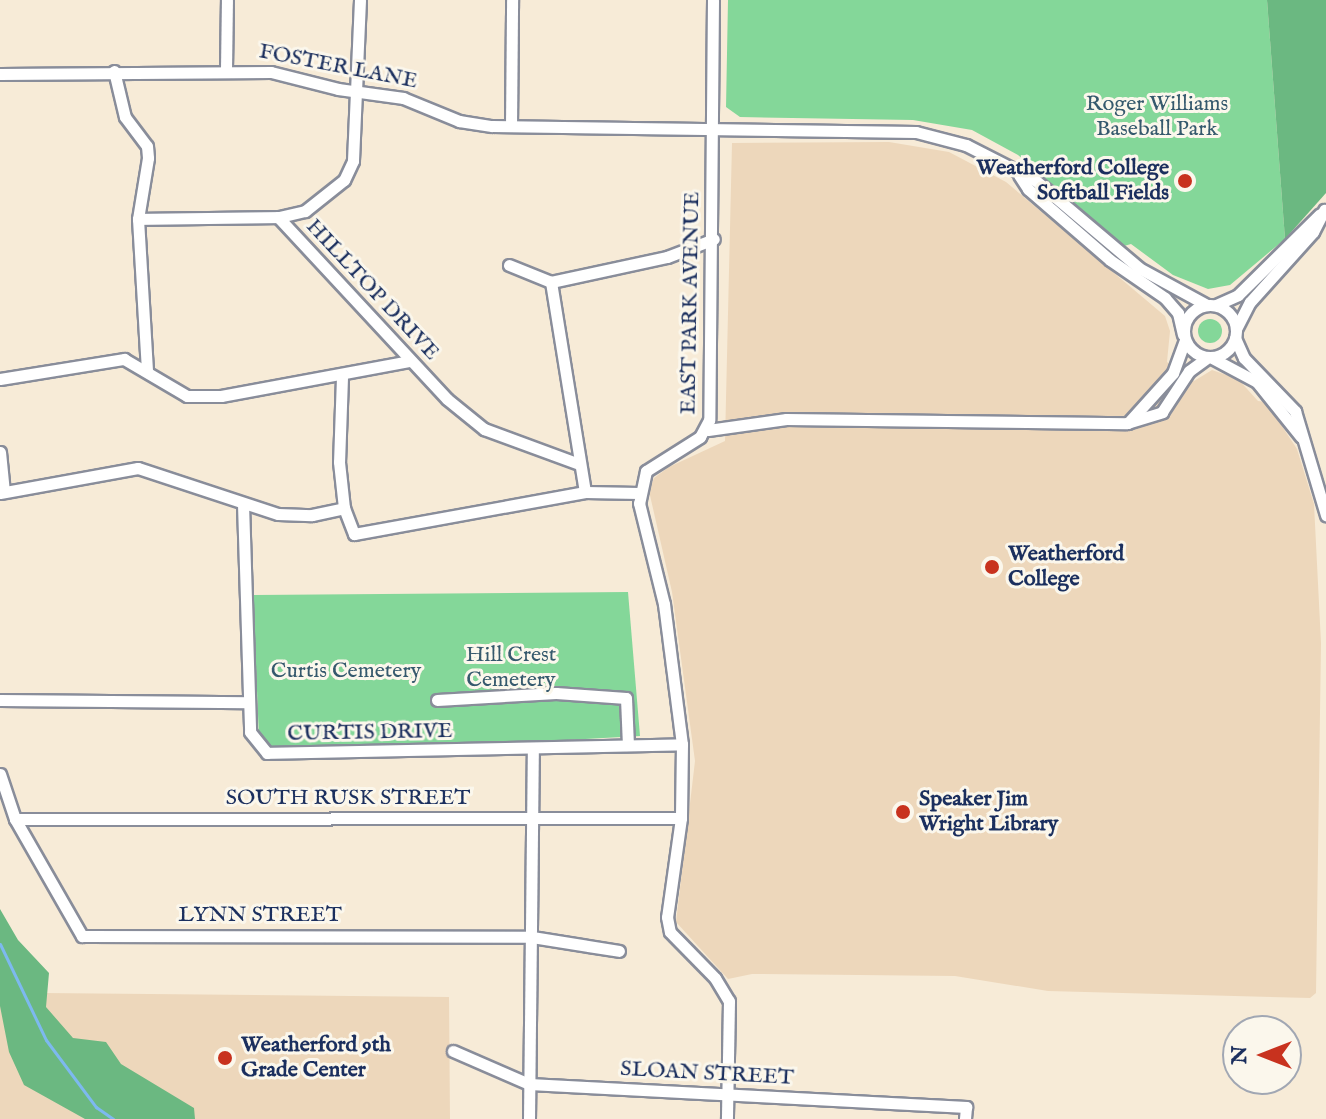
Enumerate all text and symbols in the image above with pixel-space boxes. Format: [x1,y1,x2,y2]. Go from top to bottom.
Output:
street label: FOSTER LANE [256,39,420,95]
park label: Roger Williams Baseball Park [1086,91,1228,142]
place label: Weatherford College Softball Fields [976,155,1169,206]
marker: Weatherford College Softball Fields [1176,172,1194,190]
street label: EAST PARK AVENUE [676,191,706,415]
street label: HILLTOP DRIVE [300,214,444,366]
place label: Weatherford College [1008,541,1124,592]
marker: Weatherford College [983,558,1001,576]
park label: Hill Crest Cemetery [466,642,556,694]
park label: Curtis Cemetery [271,659,421,685]
street label: CURTIS DRIVE [287,718,453,748]
street label: SOUTH RUSK STREET [226,786,470,812]
place label: Speaker Jim Wright Library [919,786,1058,838]
marker: Speaker Jim Wright Library [894,803,912,821]
street label: LYNN STREET [178,903,342,929]
north arrow [1222,1015,1302,1095]
place label: Weatherford 9th Grade Center [241,1032,391,1084]
text: N [1226,1045,1254,1065]
marker: Weatherford 9th Grade Center [216,1049,234,1067]
street label: SLOAN STREET [620,1056,794,1092]

